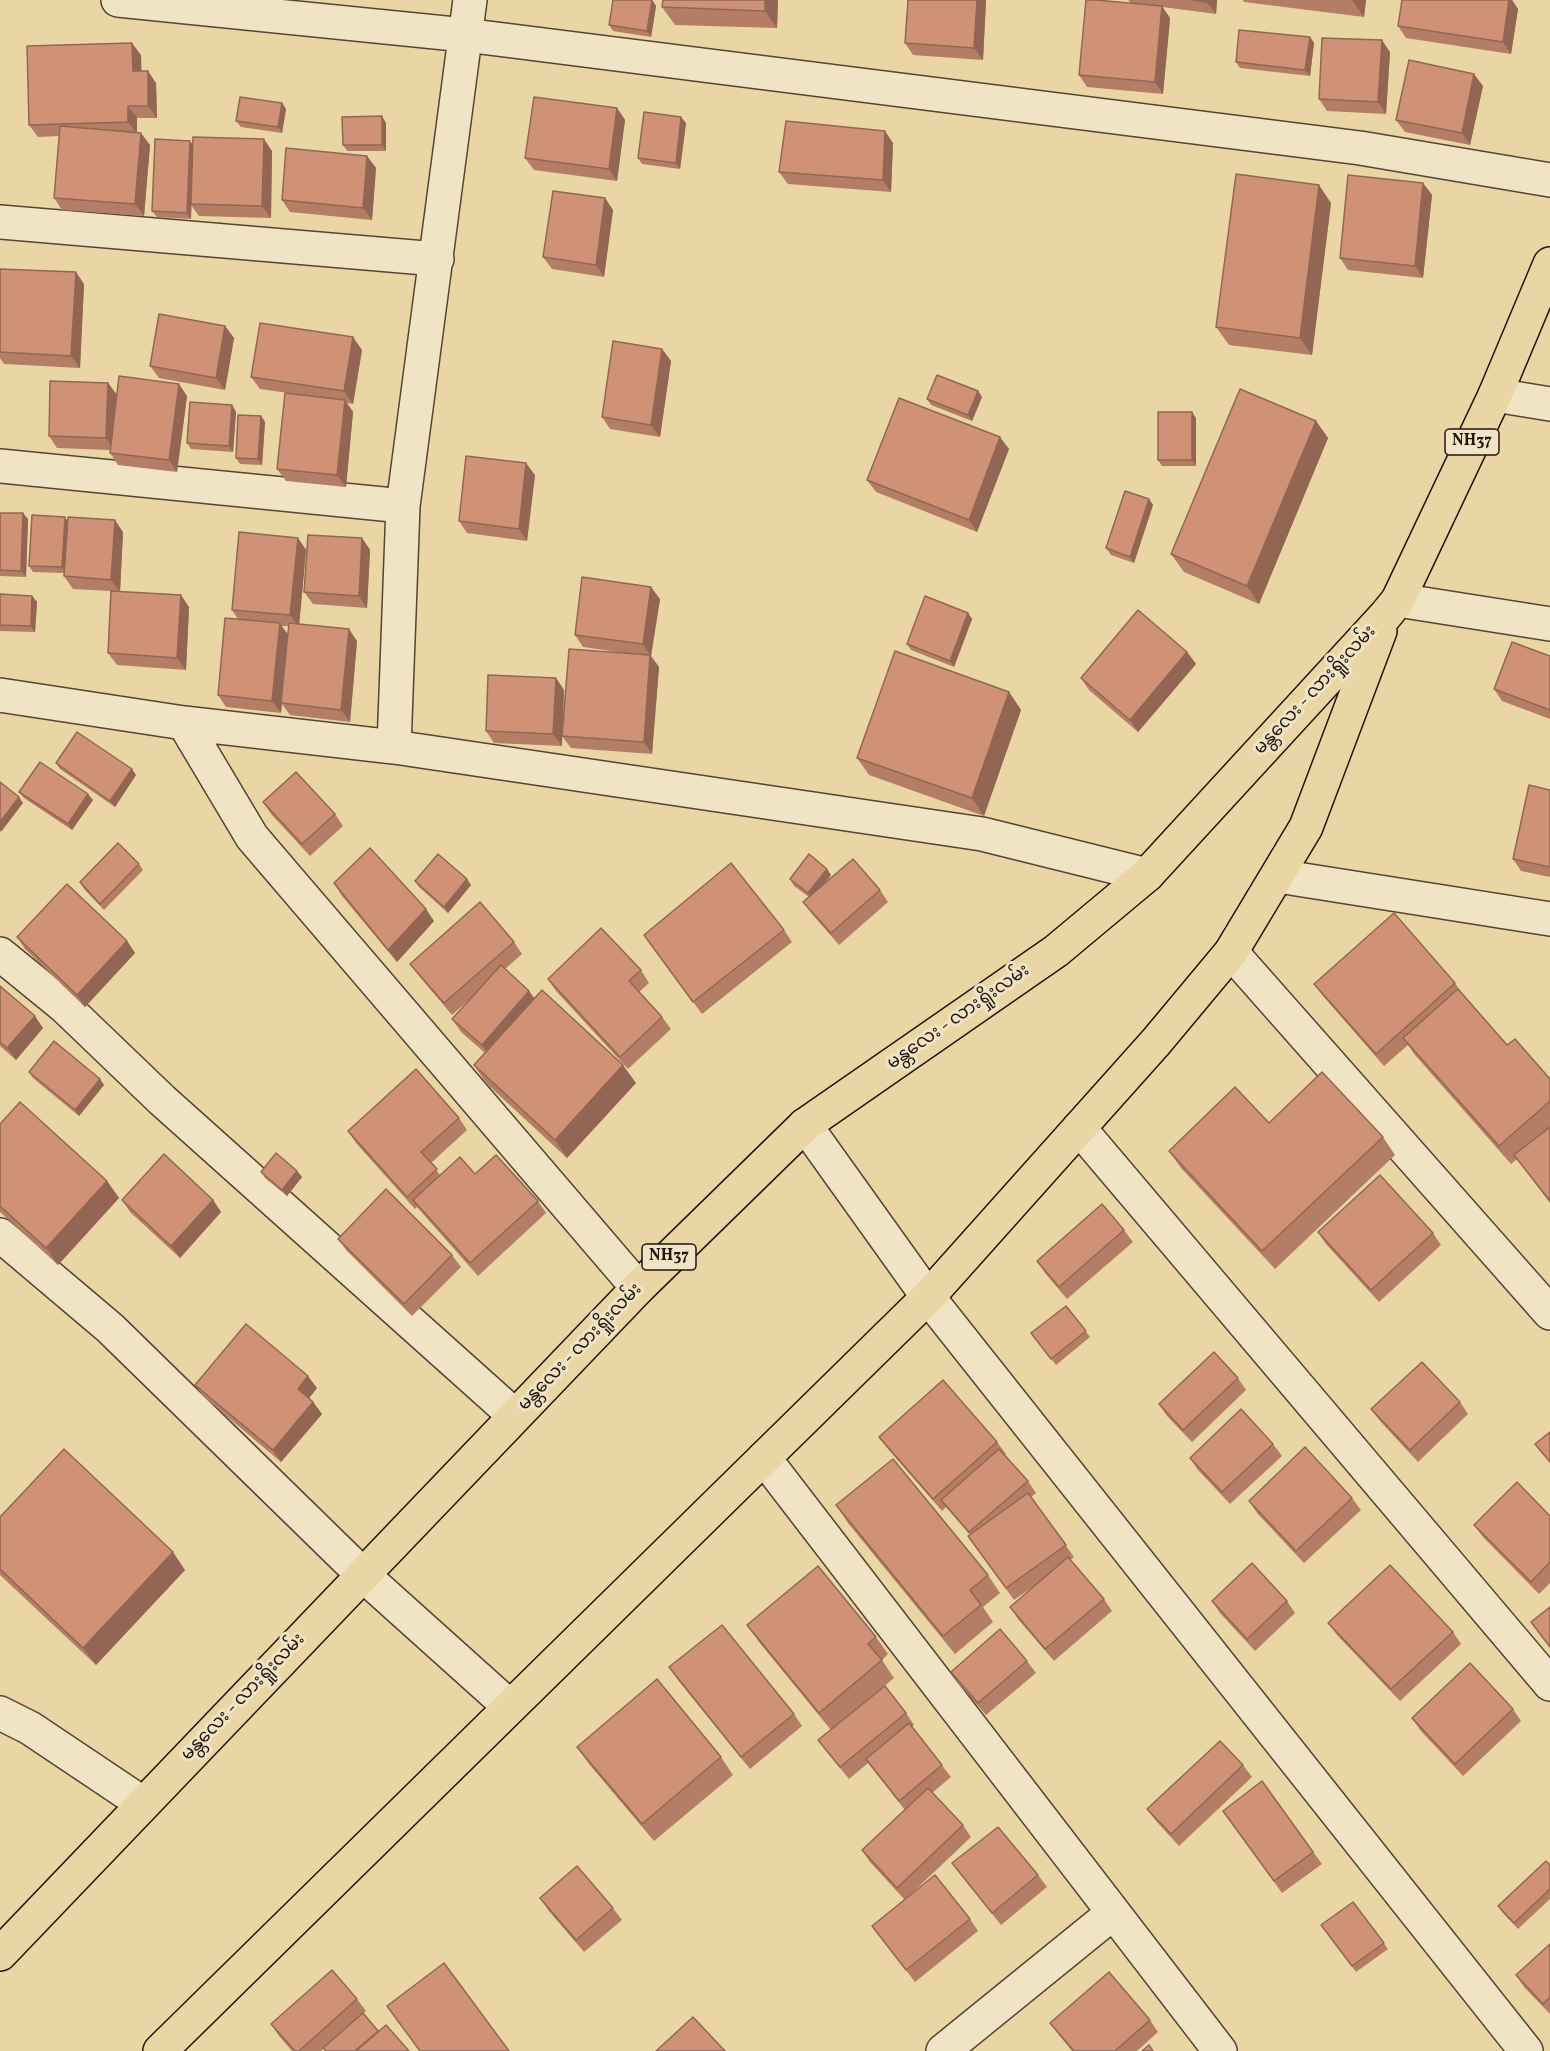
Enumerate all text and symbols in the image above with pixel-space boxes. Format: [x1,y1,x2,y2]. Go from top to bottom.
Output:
road number: NH37 [1445,429,1499,455]
street label: မန္တလေး - လားရှိုးလမ်း [1250,622,1382,760]
street label: မန္တလေး - လားရှိုးလမ်း [884,961,1034,1075]
road number: NH37 [642,1244,696,1270]
street label: မန္တလေး - လားရှိုးလမ်း [515,1280,647,1416]
street label: မန္တလေး - လားရှိုးလမ်း [178,1630,310,1766]

